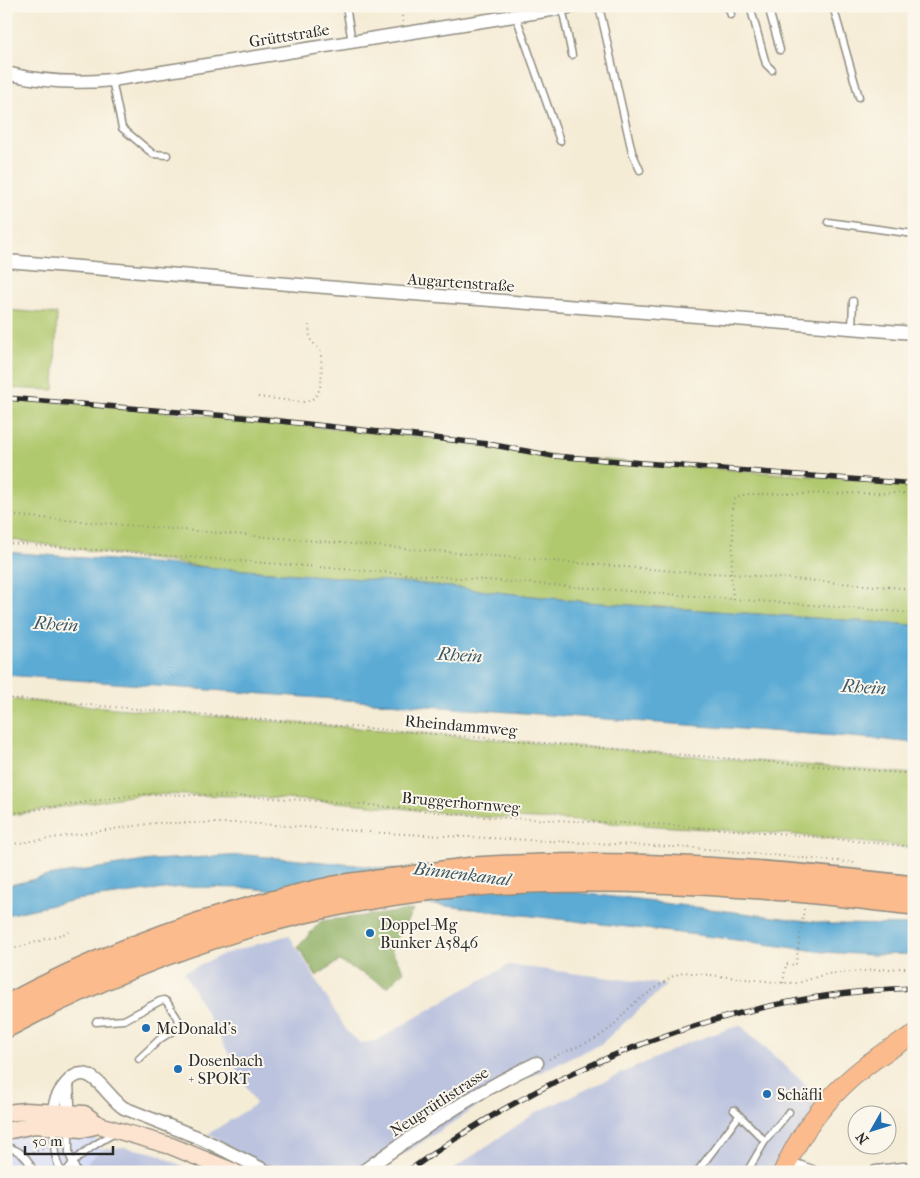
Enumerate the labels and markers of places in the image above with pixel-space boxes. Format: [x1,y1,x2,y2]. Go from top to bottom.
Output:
place label: Doppel-Mg Bunker A5846 [380,915,479,952]
marker: Doppel-Mg Bunker A5846 [364,927,376,939]
place label: McDonald's [156,1019,237,1038]
marker: McDonald's [140,1022,152,1034]
place label: Dosenbach + SPORT [188,1051,263,1088]
marker: Dosenbach + SPORT [172,1063,184,1075]
place label: Schäfli [777,1085,823,1104]
marker: Schäfli [761,1088,773,1100]

